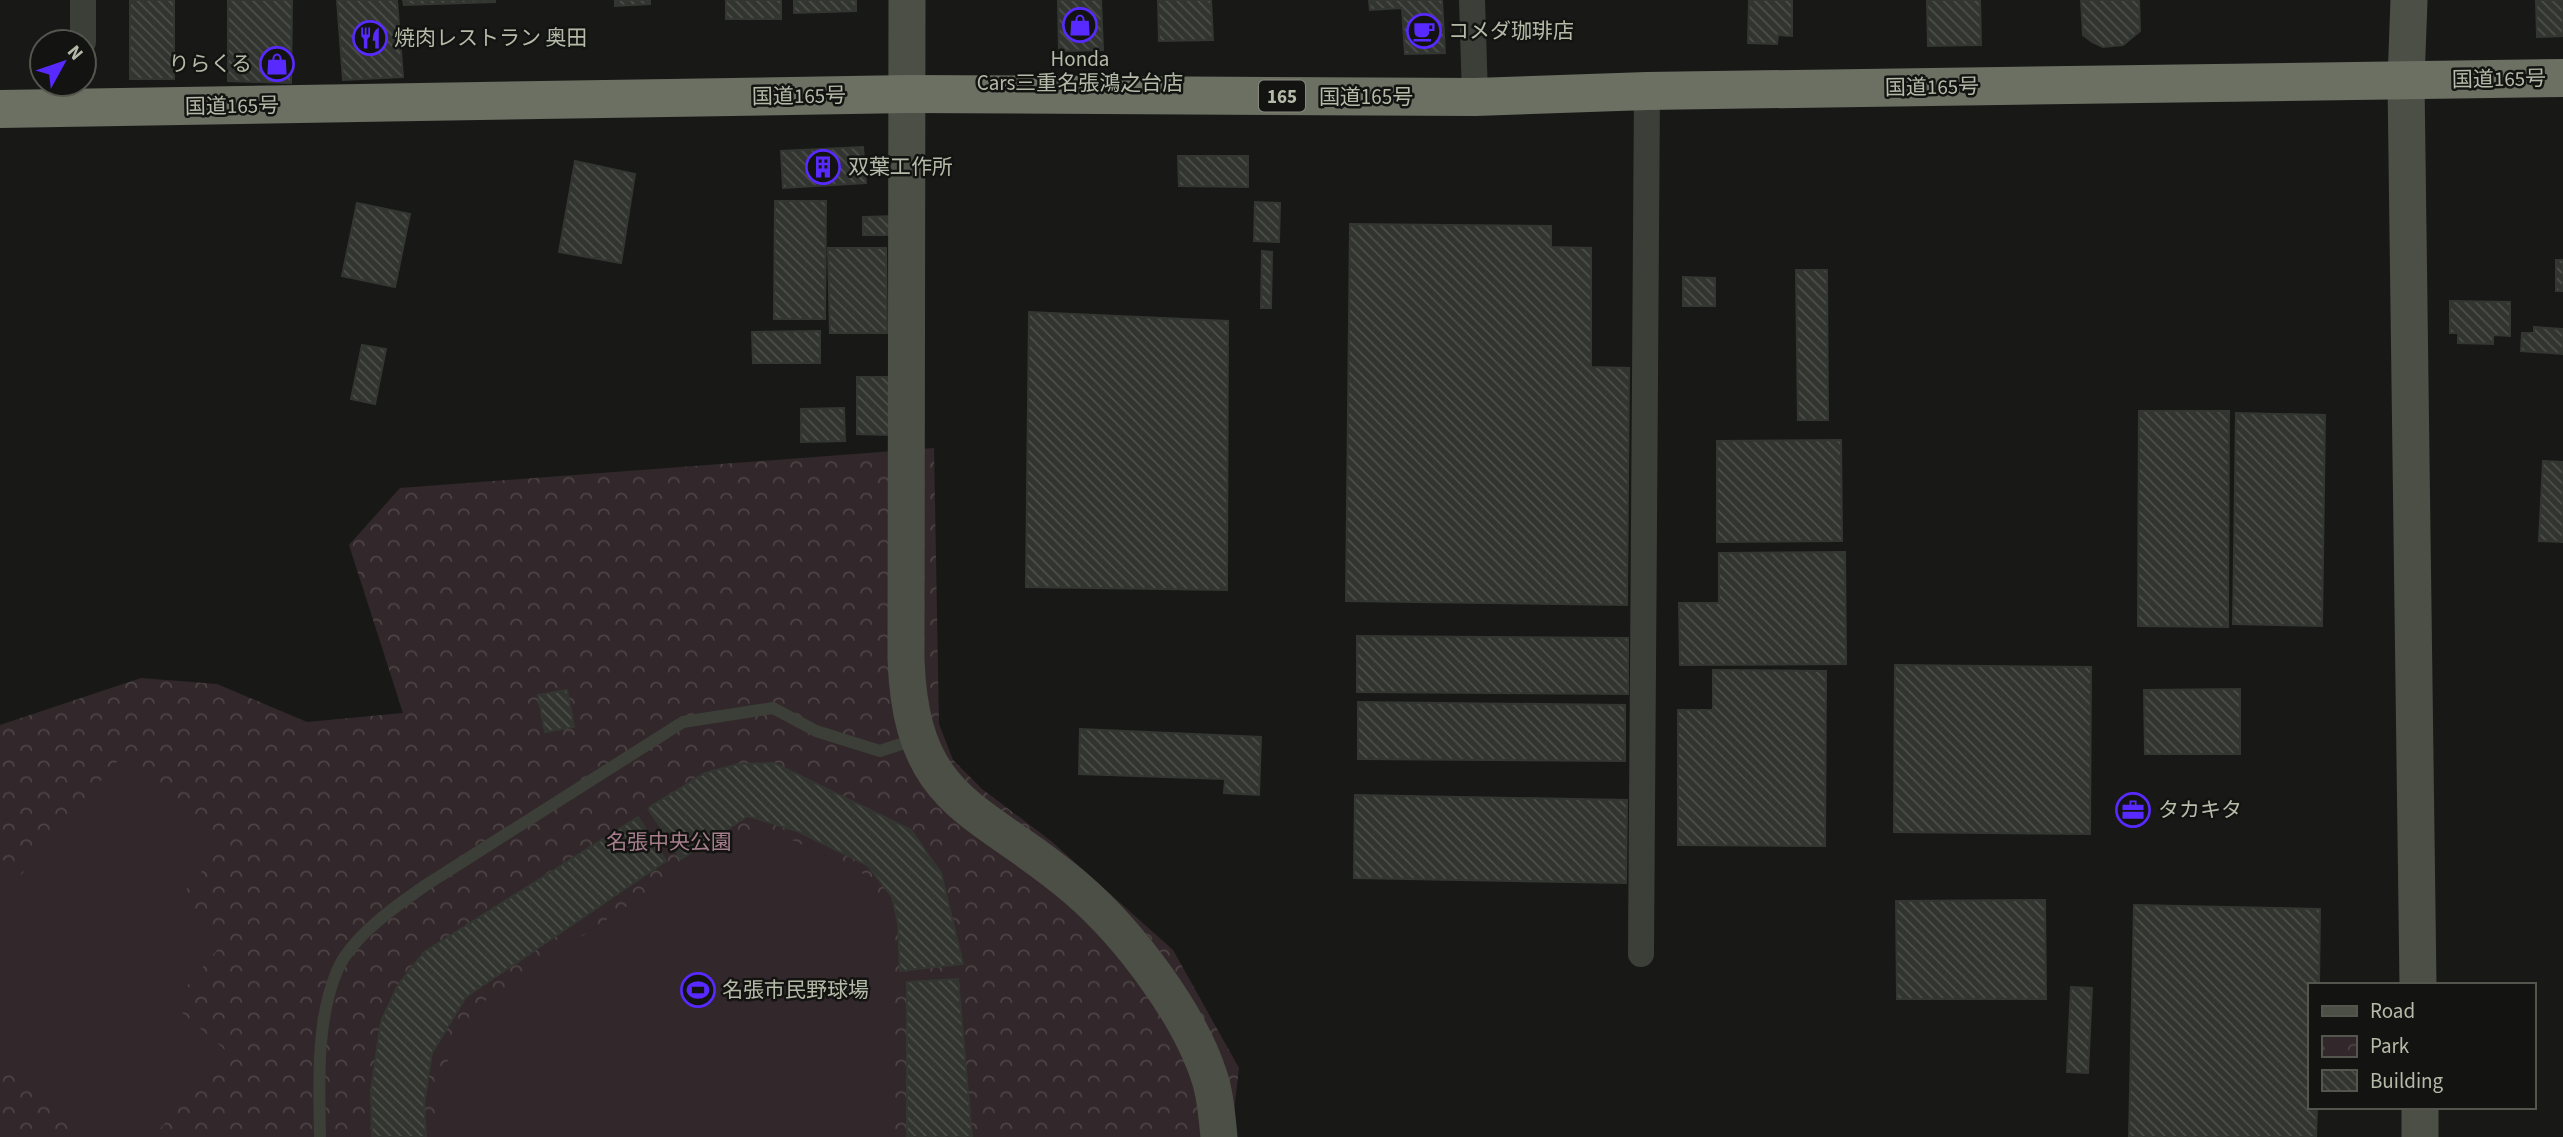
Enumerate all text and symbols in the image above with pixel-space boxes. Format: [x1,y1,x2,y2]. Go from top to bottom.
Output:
shop icon: Honda Cars三重名張鴻之台店 [1061,6,1099,44]
cafe icon: コメダ珈琲店 [1405,12,1443,50]
place label: コメダ珈琲店 [1448,16,1574,46]
restaurant icon: 焼肉レストラン 奥田 [351,19,389,57]
place label: 焼肉レストラン 奥田 [394,23,587,53]
north arrow [28,28,98,98]
text: N [60,40,89,67]
place label: Honda Cars三重名張鴻之台店 [977,44,1183,98]
shop icon: りらくる [258,45,296,83]
place label: りらくる [168,49,252,79]
street label: 国道165号 [2452,63,2546,95]
street label: 国道165号 [1885,71,1979,103]
street label: 国道165号 [752,80,846,112]
road number: 165 [1259,80,1305,111]
street label: 国道165号 [1319,82,1413,112]
street label: 国道165号 [185,90,279,122]
building icon: 双葉工作所 [804,148,842,186]
place label: 双葉工作所 [848,152,953,182]
office icon: タカキタ [2114,791,2152,829]
place label: タカキタ [2158,795,2242,825]
park label: 名張中央公園 [606,827,732,857]
sports icon: 名張市民野球場 [679,971,717,1009]
place label: 名張市民野球場 [722,975,869,1005]
legend [2308,983,2535,1109]
text: Road [2370,996,2415,1026]
text: Park [2370,1031,2410,1061]
text: Building [2370,1066,2444,1096]

